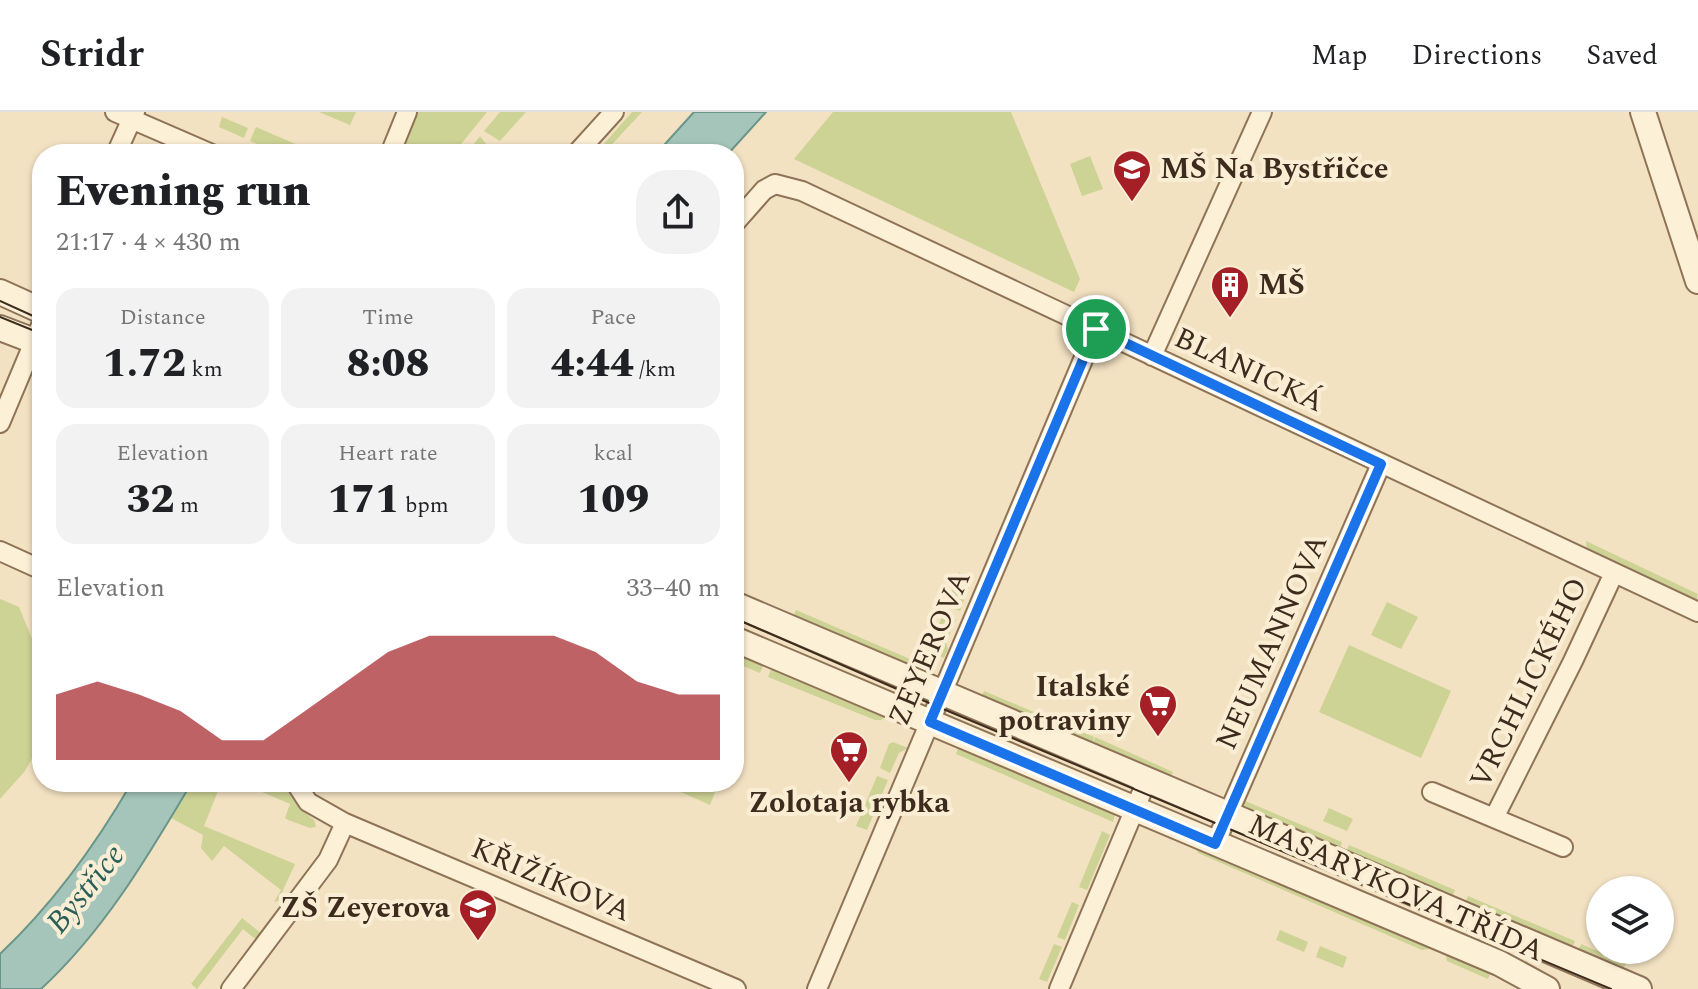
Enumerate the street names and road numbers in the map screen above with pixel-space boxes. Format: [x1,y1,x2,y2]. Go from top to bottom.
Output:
street label: BLANICKÁ [1166,315,1332,425]
street label: NEUMANNOVA [1204,527,1340,757]
street label: ZEYEROVA [877,563,983,733]
street label: VRCHLICKÉHO [1458,570,1600,796]
street label: MASARYKOVA TŘÍDA [1240,802,1552,974]
street label: KŘIŽÍKOVA [464,826,638,934]

